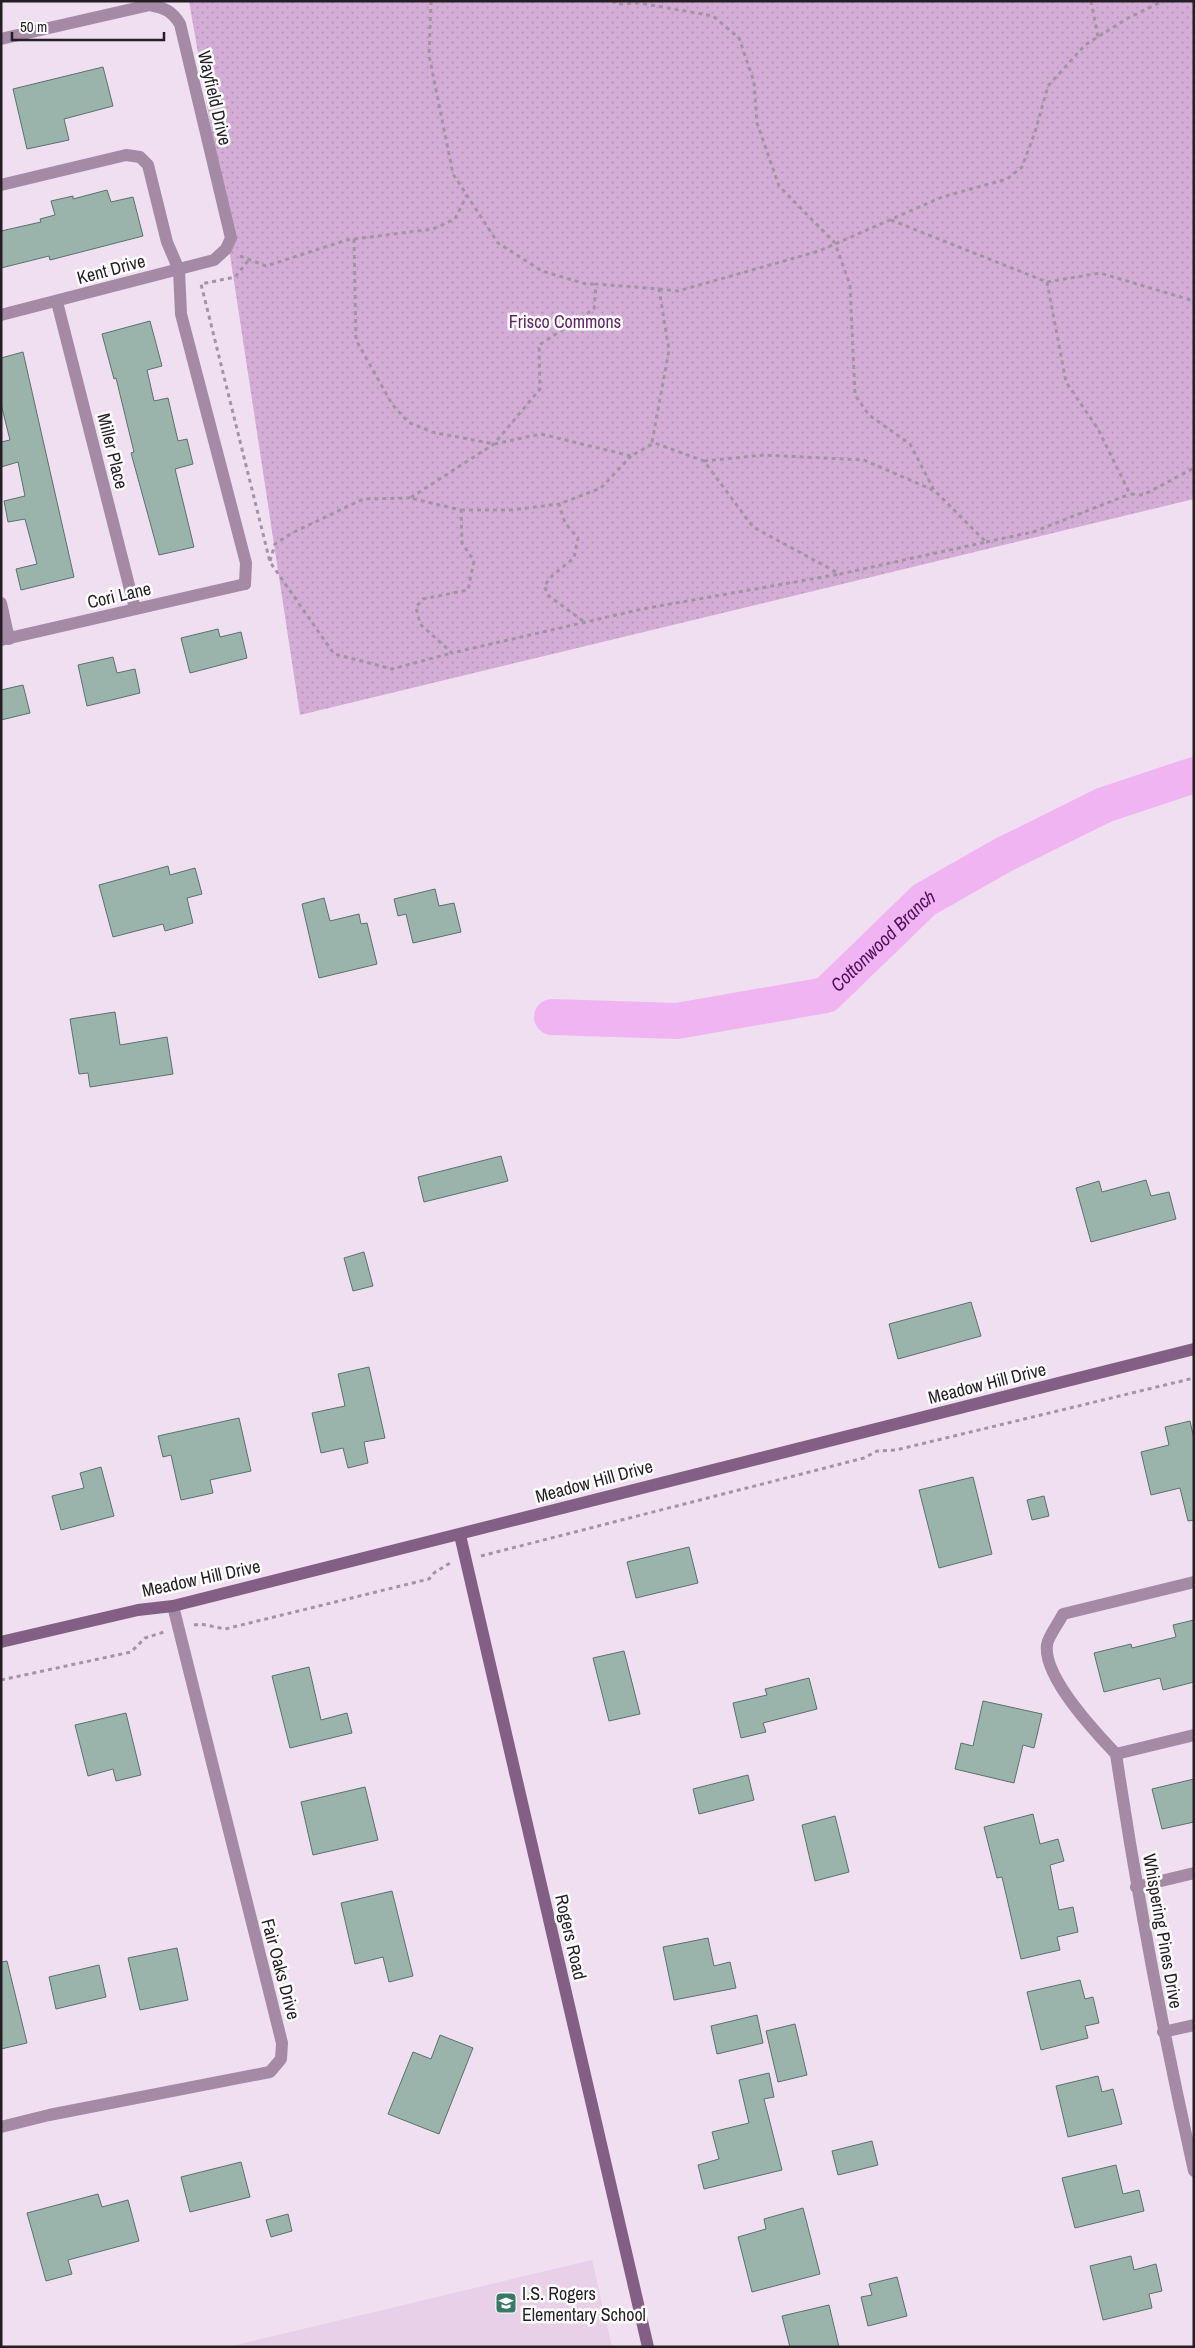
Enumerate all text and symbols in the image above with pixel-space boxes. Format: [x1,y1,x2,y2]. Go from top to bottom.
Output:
scale bar [12,10,165,42]
text: 50 m [20,16,47,37]
street label: Wayfield Drive [192,48,238,148]
street label: Kent Drive [74,248,148,290]
park label: Frisco Commons [509,309,621,334]
street label: Miller Place [92,411,134,491]
street label: Cori Lane [85,576,153,614]
water label: Cottonwood Branch [824,883,940,997]
street label: Meadow Hill Drive [925,1356,1049,1410]
street label: Meadow Hill Drive [533,1453,655,1509]
street label: Meadow Hill Drive [139,1553,263,1603]
street label: Whispering Pines Drive [1137,1852,1189,2010]
street label: Rogers Road [549,1892,593,1982]
street label: Fair Oaks Drive [256,1916,306,2022]
place label: I.S. Rogers Elementary School [522,2281,646,2327]
school or university icon: I.S. Rogers Elementary School [494,2291,518,2315]

